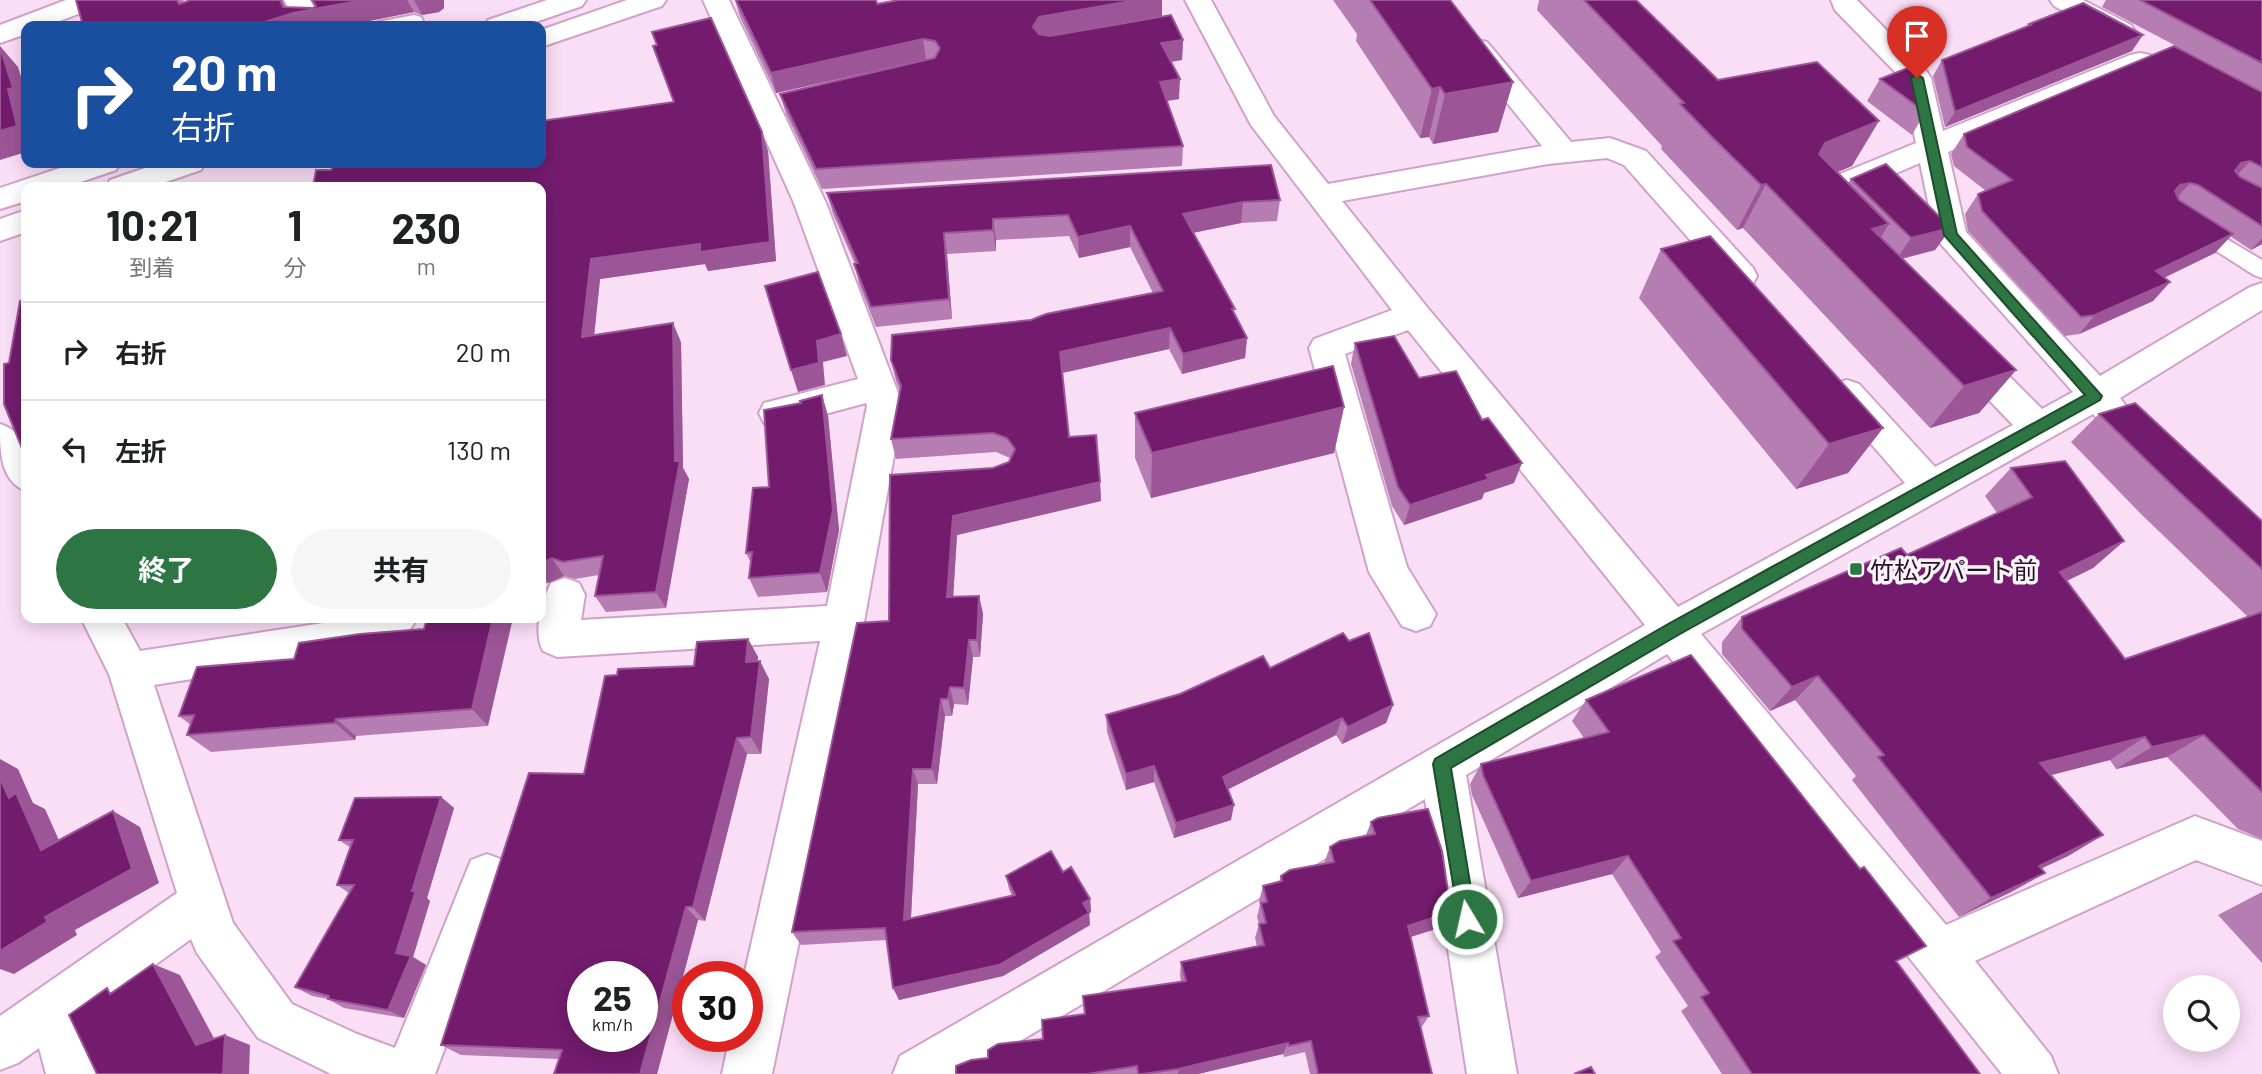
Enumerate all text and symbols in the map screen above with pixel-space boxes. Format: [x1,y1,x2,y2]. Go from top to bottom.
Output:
pin [1887,6,1947,78]
icon: arrive [1898,17,1936,55]
text: 20 m [171,42,277,101]
icon: right [56,49,147,140]
text: 右折 [171,107,235,145]
text: 10:21 [106,199,198,249]
text: 1 [287,199,302,249]
text: 230 [391,202,461,252]
text: m [417,252,436,280]
text: 到着 [129,253,175,281]
text: 分 [283,253,306,281]
icon: right [56,332,94,370]
text: 20 m [456,336,511,367]
text: 右折 [115,337,167,368]
icon: left [56,430,94,468]
text: 130 m [447,434,511,465]
text: 左折 [115,435,167,466]
button: 終了 [56,529,277,609]
button: 共有 [291,529,511,609]
place label: 竹松アパート前 [1870,555,2038,584]
marker: 竹松アパート前 [1848,561,1864,577]
position arrow [1430,882,1504,956]
speed limit sign: 30 [672,961,763,1052]
map controls [2163,975,2240,1052]
button: search [2163,975,2240,1052]
text: 25 [593,976,632,1018]
text: km/h [592,1013,633,1035]

